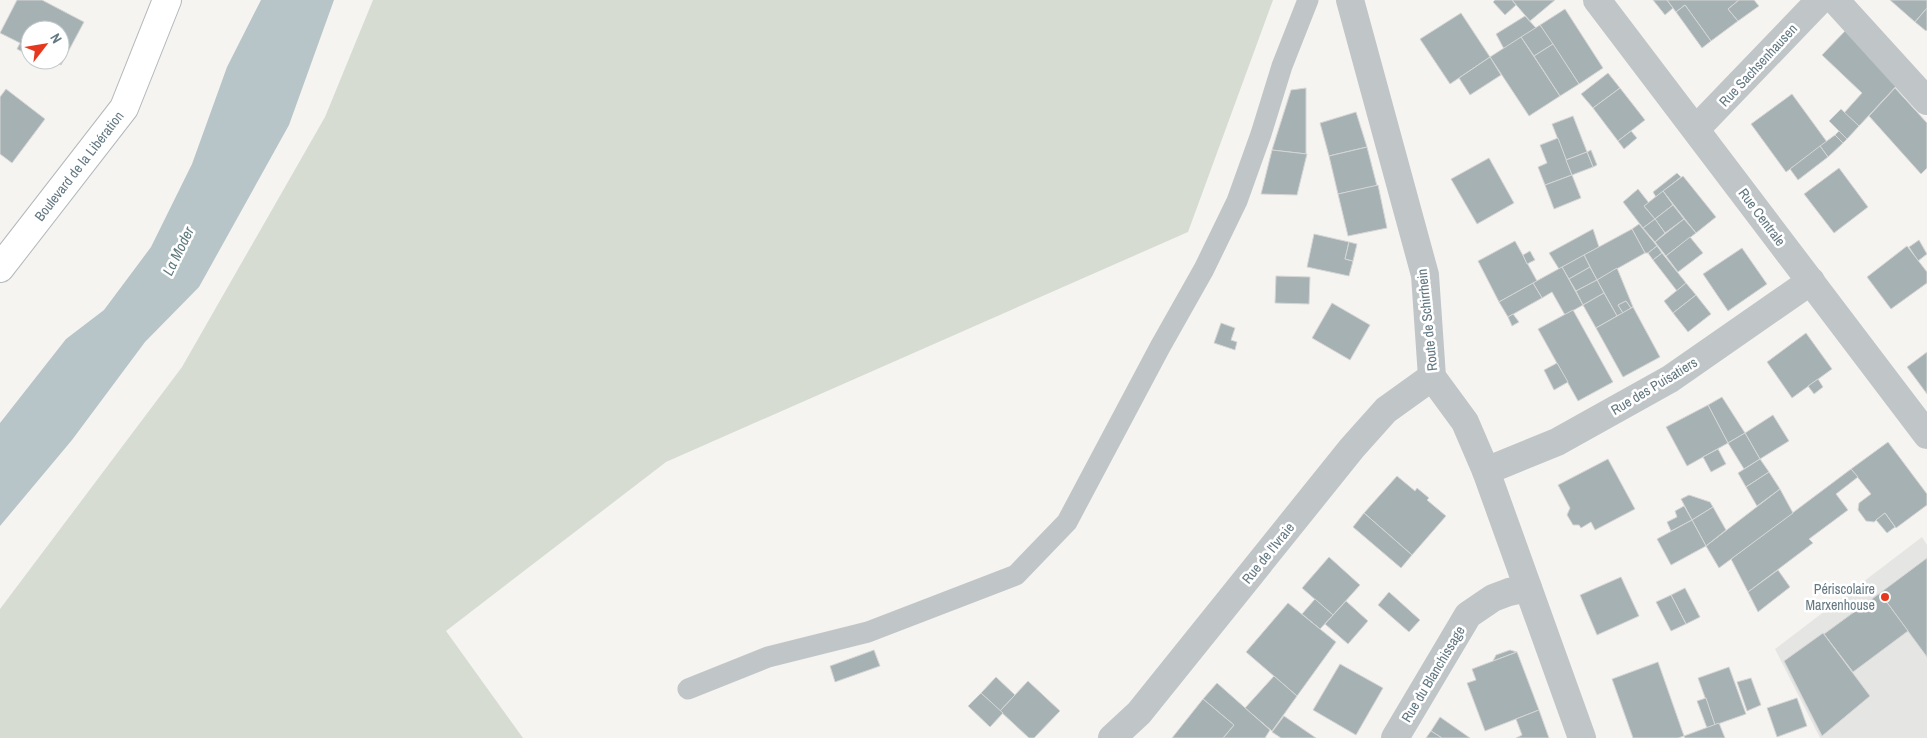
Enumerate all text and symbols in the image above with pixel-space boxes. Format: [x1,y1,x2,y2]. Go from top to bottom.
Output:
north arrow [20,20,70,70]
street label: Rue Sachsenhausen [1715,20,1801,110]
text: N [46,30,66,46]
street label: Boulevard de la Libération [30,107,128,225]
street label: Rue Centrale [1734,185,1790,249]
water label: La Moder [157,222,199,279]
street label: Route de Schirrhein [1413,268,1441,372]
street label: Rue des Puisatiers [1608,353,1701,419]
street label: Rue de l'Ivraie [1238,519,1298,587]
place label: Périscolaire Marxenhouse [1805,580,1875,614]
marker: Périscolaire Marxenhouse [1879,591,1891,603]
street label: Rue du Blanchissage [1397,623,1469,725]

